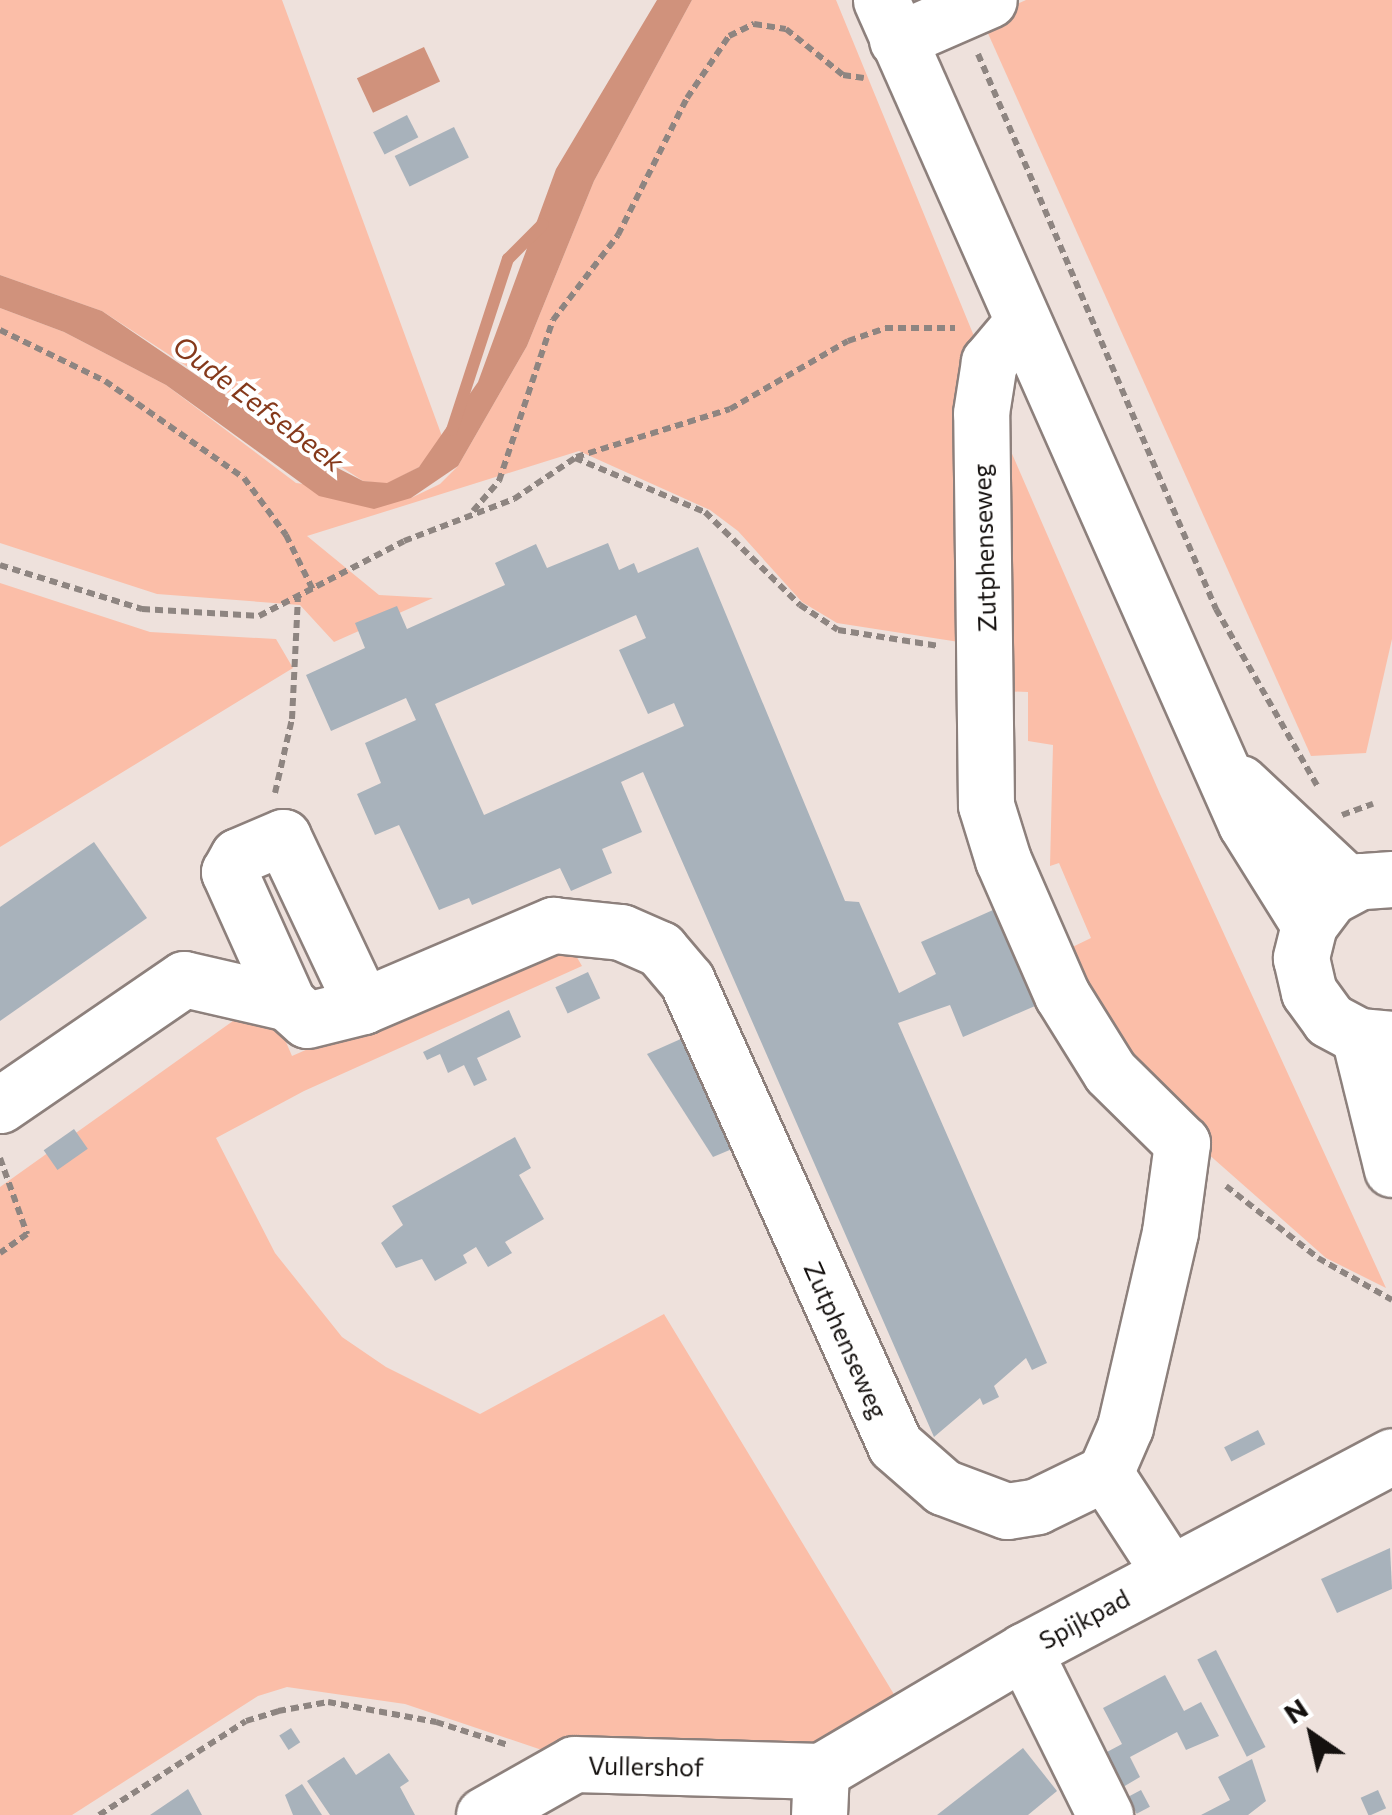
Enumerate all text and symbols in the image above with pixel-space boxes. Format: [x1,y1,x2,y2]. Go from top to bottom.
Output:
water label: Oude Eefsebeek [167,328,351,478]
street label: Zutphenseweg [966,463,1002,633]
street label: Zutphenseweg [798,1257,894,1423]
street label: Spijkpad [1034,1583,1134,1655]
north arrow [1262,1685,1362,1785]
text: N [1277,1690,1313,1730]
street label: Vullershof [588,1750,704,1782]

